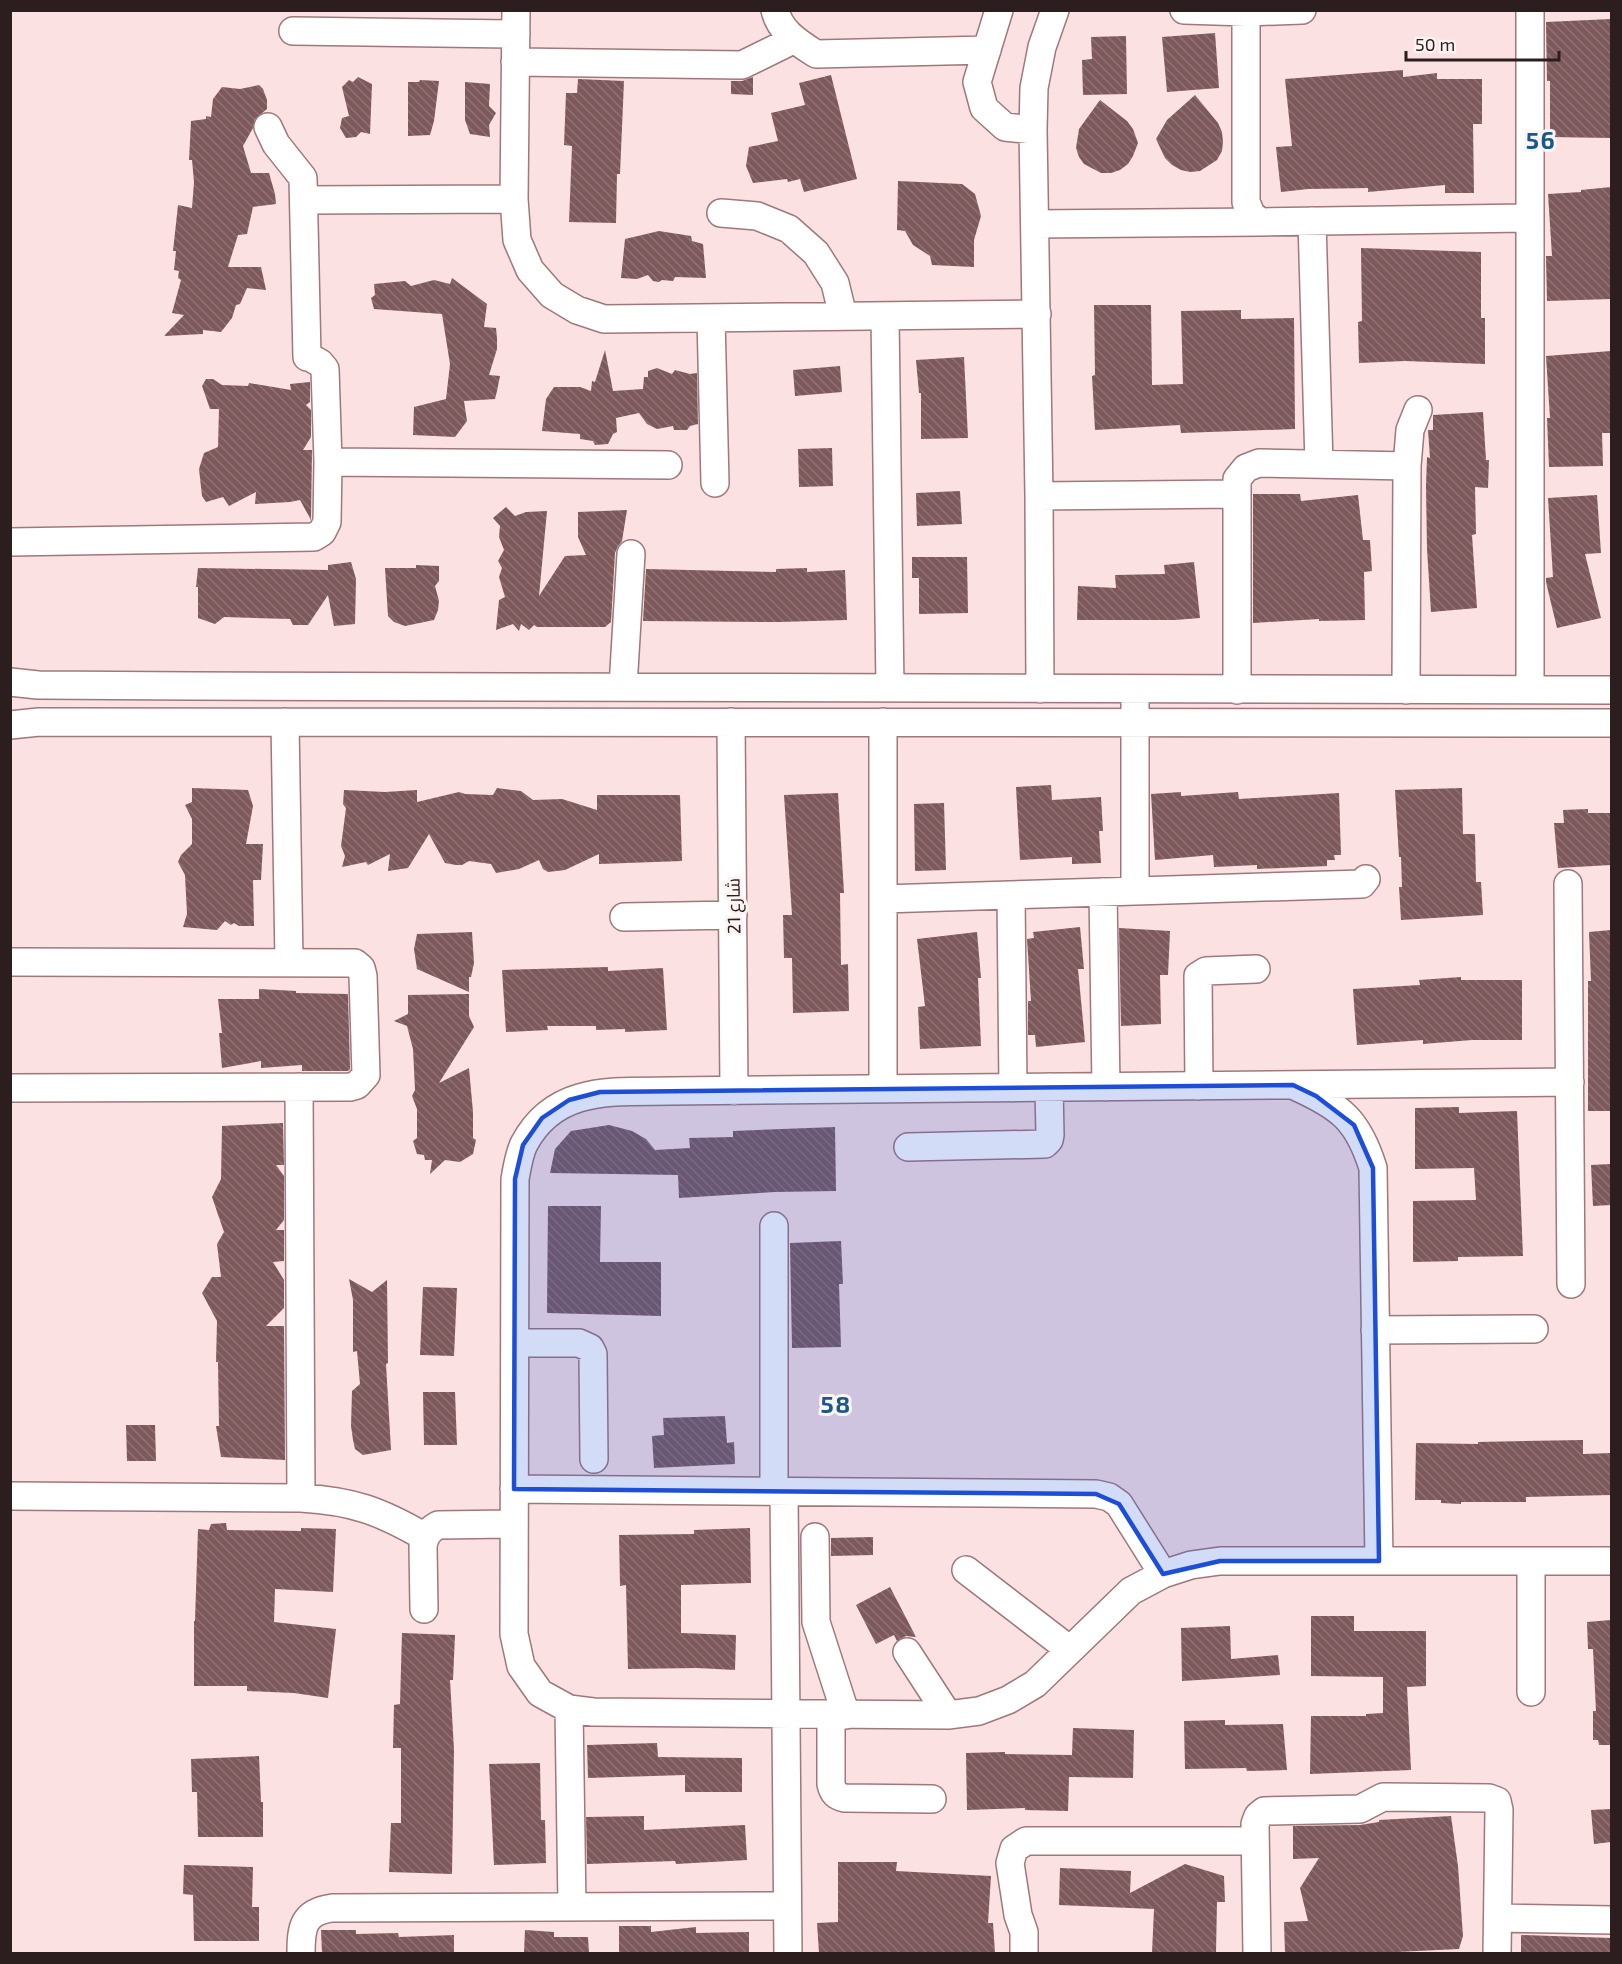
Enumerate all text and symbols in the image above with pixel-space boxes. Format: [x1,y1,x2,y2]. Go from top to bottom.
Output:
scale bar [1406,24,1559,62]
text: 50 m [1415,33,1455,55]
district label: 56 [1526,125,1556,154]
street label: شارع 21 [722,878,746,934]
district label: 58 [820,1389,852,1418]

